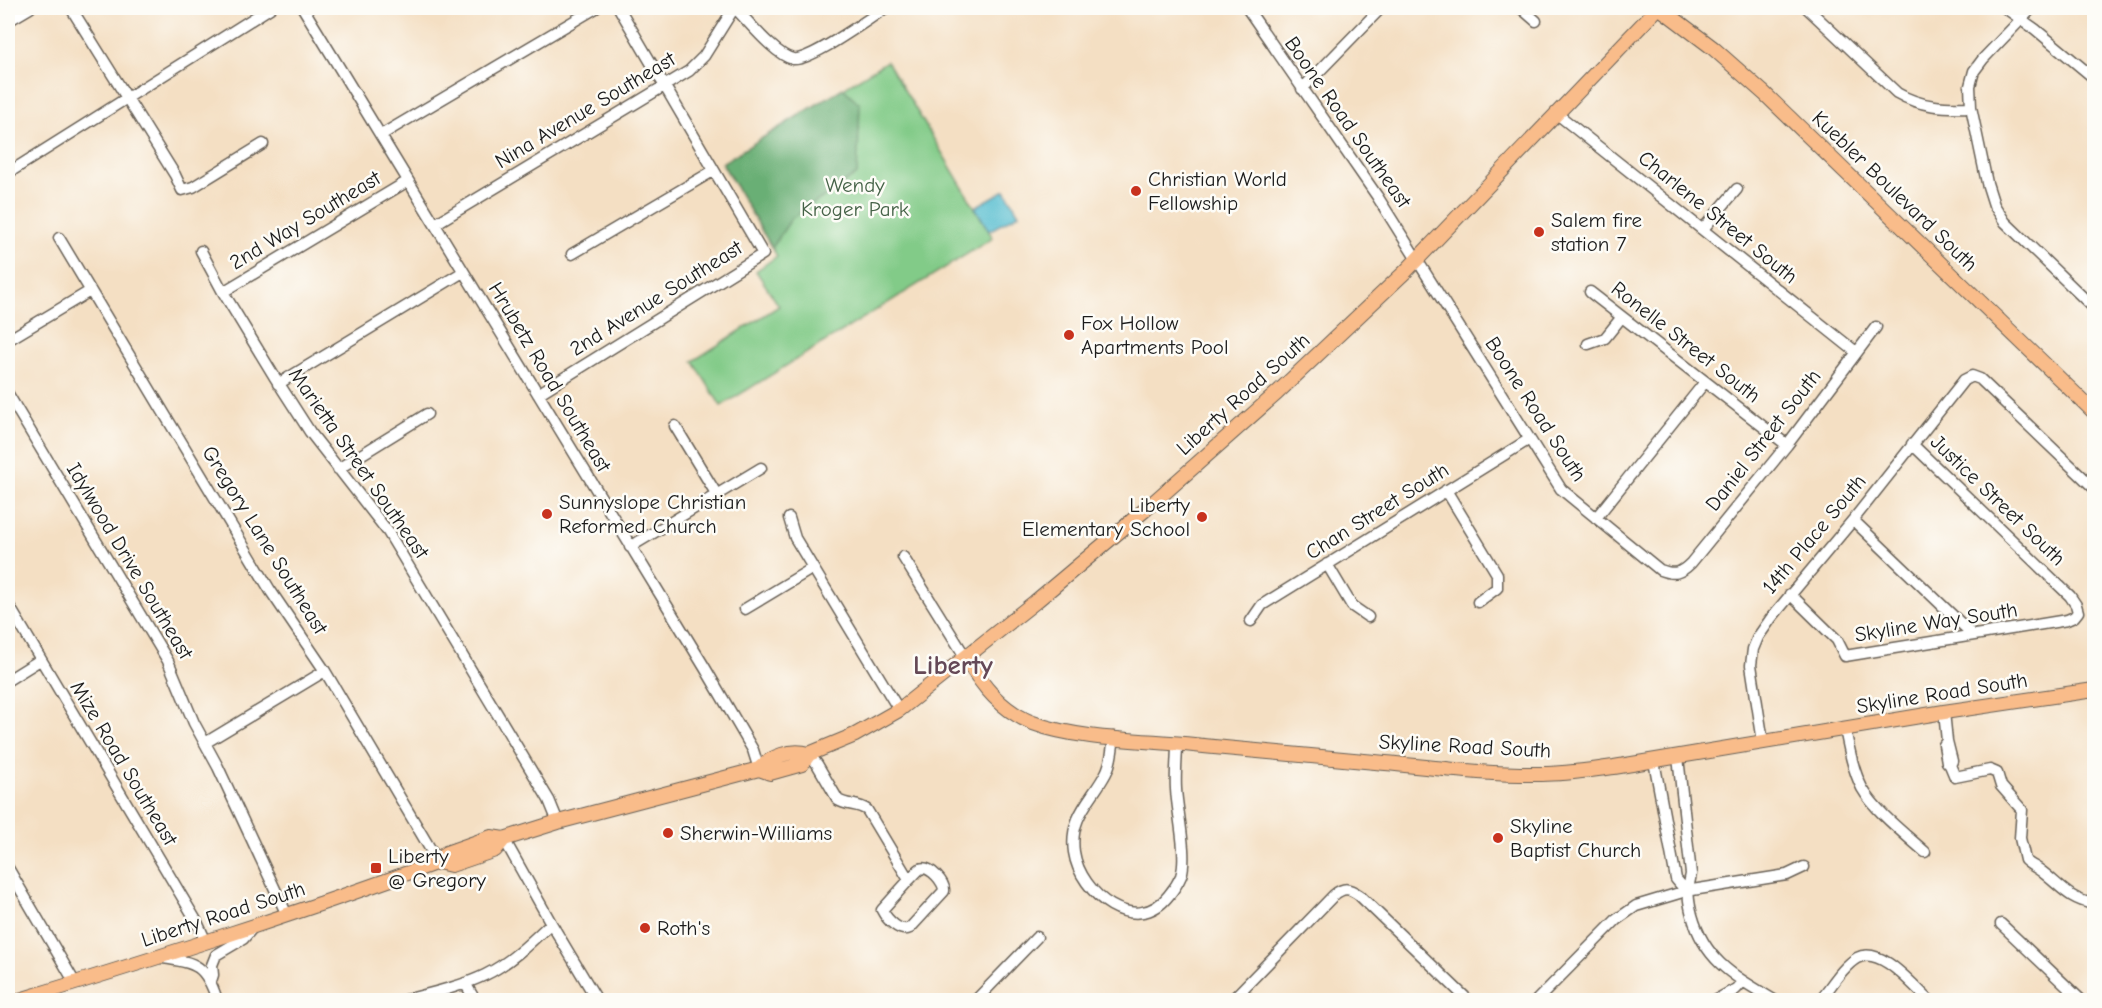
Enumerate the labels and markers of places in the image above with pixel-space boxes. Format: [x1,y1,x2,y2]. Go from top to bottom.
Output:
place label: Christian World Fellowship [1148,167,1287,215]
marker: Christian World Fellowship [1129,184,1143,198]
place label: Salem fire station 7 [1551,208,1642,256]
marker: Salem fire station 7 [1532,225,1546,239]
place label: Fox Hollow Apartments Pool [1081,311,1228,359]
marker: Fox Hollow Apartments Pool [1062,328,1076,342]
place label: Sunnyslope Christian Reformed Church [559,490,746,538]
place label: Liberty Elementary School [1022,493,1191,541]
marker: Sunnyslope Christian Reformed Church [540,507,554,521]
marker: Liberty Elementary School [1195,510,1209,524]
place label: Skyline Baptist Church [1510,814,1641,862]
place label: Sherwin-Williams [680,821,832,845]
marker: Sherwin-Williams [661,826,675,840]
marker: Skyline Baptist Church [1491,831,1505,845]
place label: Liberty @ Gregory [388,844,487,892]
marker: Liberty @ Gregory [369,861,383,875]
place label: Roth's [657,916,710,940]
marker: Roth's [638,921,652,935]

